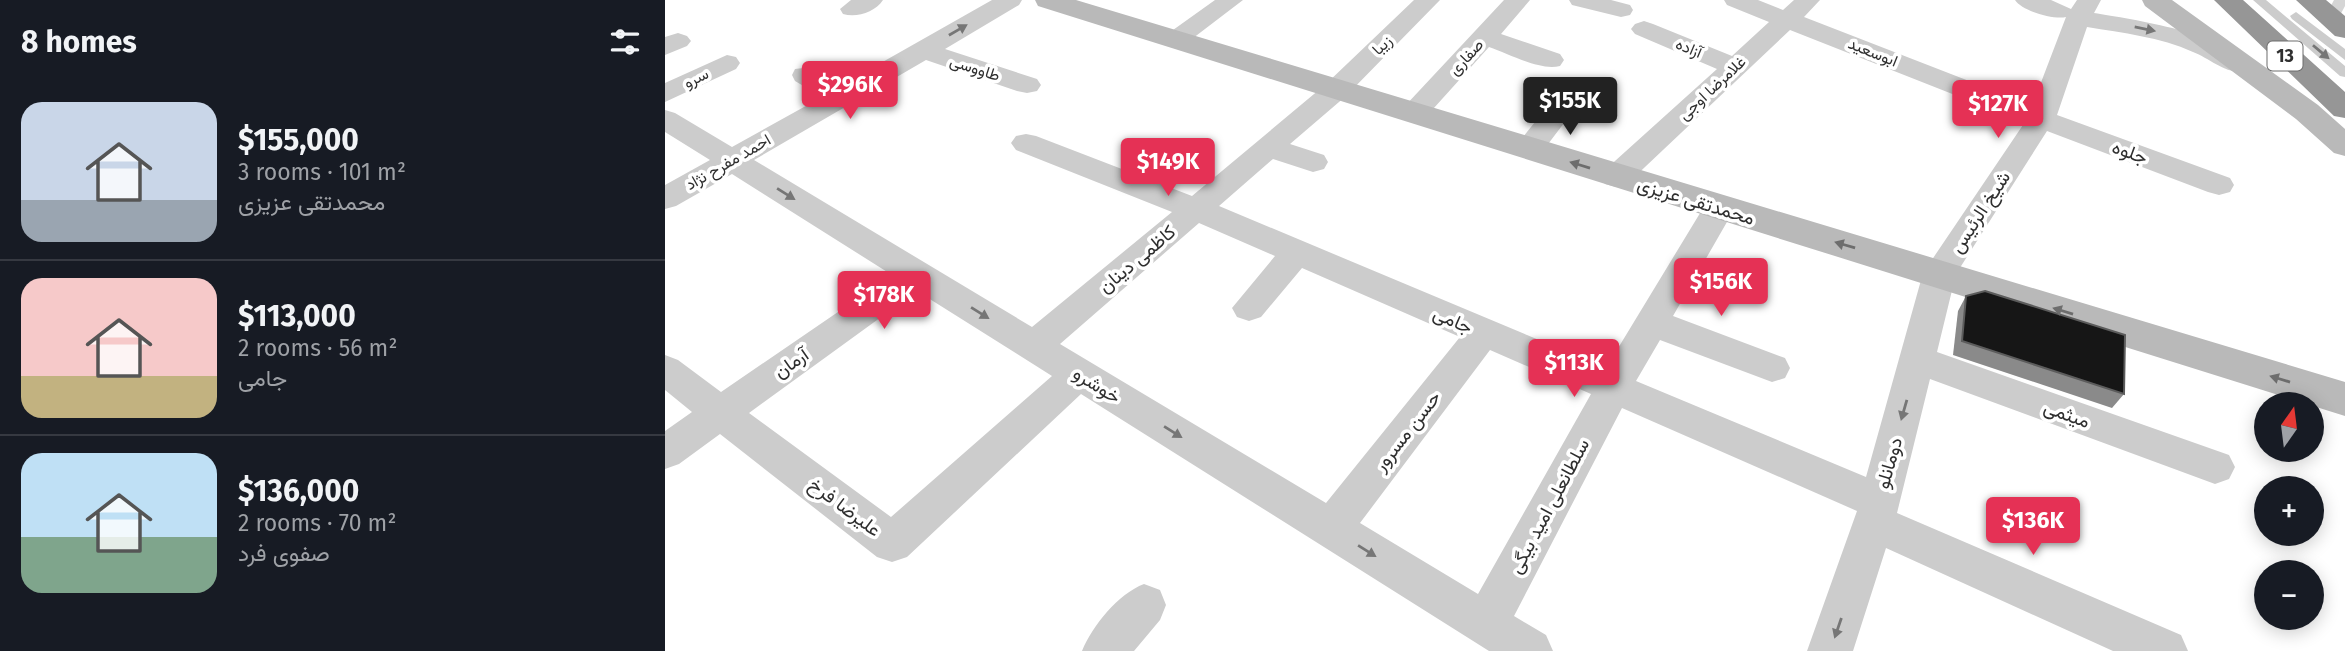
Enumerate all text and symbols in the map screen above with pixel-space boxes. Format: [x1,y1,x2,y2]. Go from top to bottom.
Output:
icon: filters [606,23,644,61]
text: 8 homes [21,24,137,60]
one-way arrow [948,24,967,36]
one-way arrow [2134,24,2156,35]
street label: زیبا [1368,31,1397,60]
street label: آزاده [1673,34,1706,63]
street label: ابوسعید [1845,34,1900,71]
street label: صفاری [1445,35,1488,80]
road number: 13 [2267,42,2303,70]
one-way arrow [2311,45,2329,60]
street label: طاووسی [947,51,1003,86]
street label: غلامرضا اوجی [1674,52,1750,125]
pin: $296K [801,61,899,121]
street label: سرو [680,64,712,93]
text: $296K [818,70,882,98]
pin: $155K [1521,78,1619,137]
pin: $127K [1949,80,2047,140]
text: $155K [1539,86,1601,114]
text: $127K [1968,89,2028,117]
text: $155,000 [238,122,359,158]
icon: home [77,130,161,214]
street label: احمد مفرح نژاد [682,130,775,196]
street label: جلوه [2109,135,2151,169]
pin: $149K [1119,138,1217,198]
text: $149K [1137,147,1199,175]
text: 3 rooms · 101 m² [238,158,406,186]
one-way arrow [1570,160,1591,170]
street label: شیخ الرئیس [1945,167,2017,258]
street label: محمدتقی عزیزی [1634,172,1758,230]
one-way arrow [776,187,795,200]
text: محمدتقی عزیزی [238,188,385,216]
street label: کاظمی دینان [1094,220,1180,298]
one-way arrow [1834,239,1855,249]
pin: $156K [1672,258,1770,318]
text: $156K [1690,267,1752,295]
pin: $178K [835,272,933,331]
text: $178K [854,280,914,308]
text: $113,000 [238,298,356,334]
street label: جامی [1430,301,1476,339]
icon: home [77,306,161,390]
one-way arrow [970,306,989,319]
one-way arrow [2052,306,2073,316]
text: 2 rooms · 56 m² [238,334,397,362]
pin: $113K [1525,340,1623,399]
street label: آرمان [769,342,814,383]
text: $113K [1544,348,1604,376]
street label: خوشرو [1069,362,1125,408]
text: جامی [238,364,287,392]
one-way arrow [2269,373,2290,384]
street label: حسن مسرور [1368,386,1446,477]
north arrow [2254,392,2324,462]
map controls [2254,392,2324,630]
street label: میثمی [2041,395,2093,433]
one-way arrow [1898,399,1909,421]
one-way arrow [1164,426,1183,439]
street label: سلطانعلی امید بیگی [1504,435,1594,577]
street label: دومانلو [1871,435,1907,491]
text: $136,000 [238,473,359,509]
street label: علیرضا فرخ [804,473,885,542]
button: + [2254,476,2324,546]
icon: home [77,481,161,565]
pin: $136K [1984,498,2082,557]
text: $136K [2002,506,2064,534]
text: 2 rooms · 70 m² [238,509,396,537]
text: صفوی فرد [238,539,330,567]
one-way arrow [1358,545,1377,557]
button: − [2254,560,2324,630]
one-way arrow [1832,617,1843,638]

